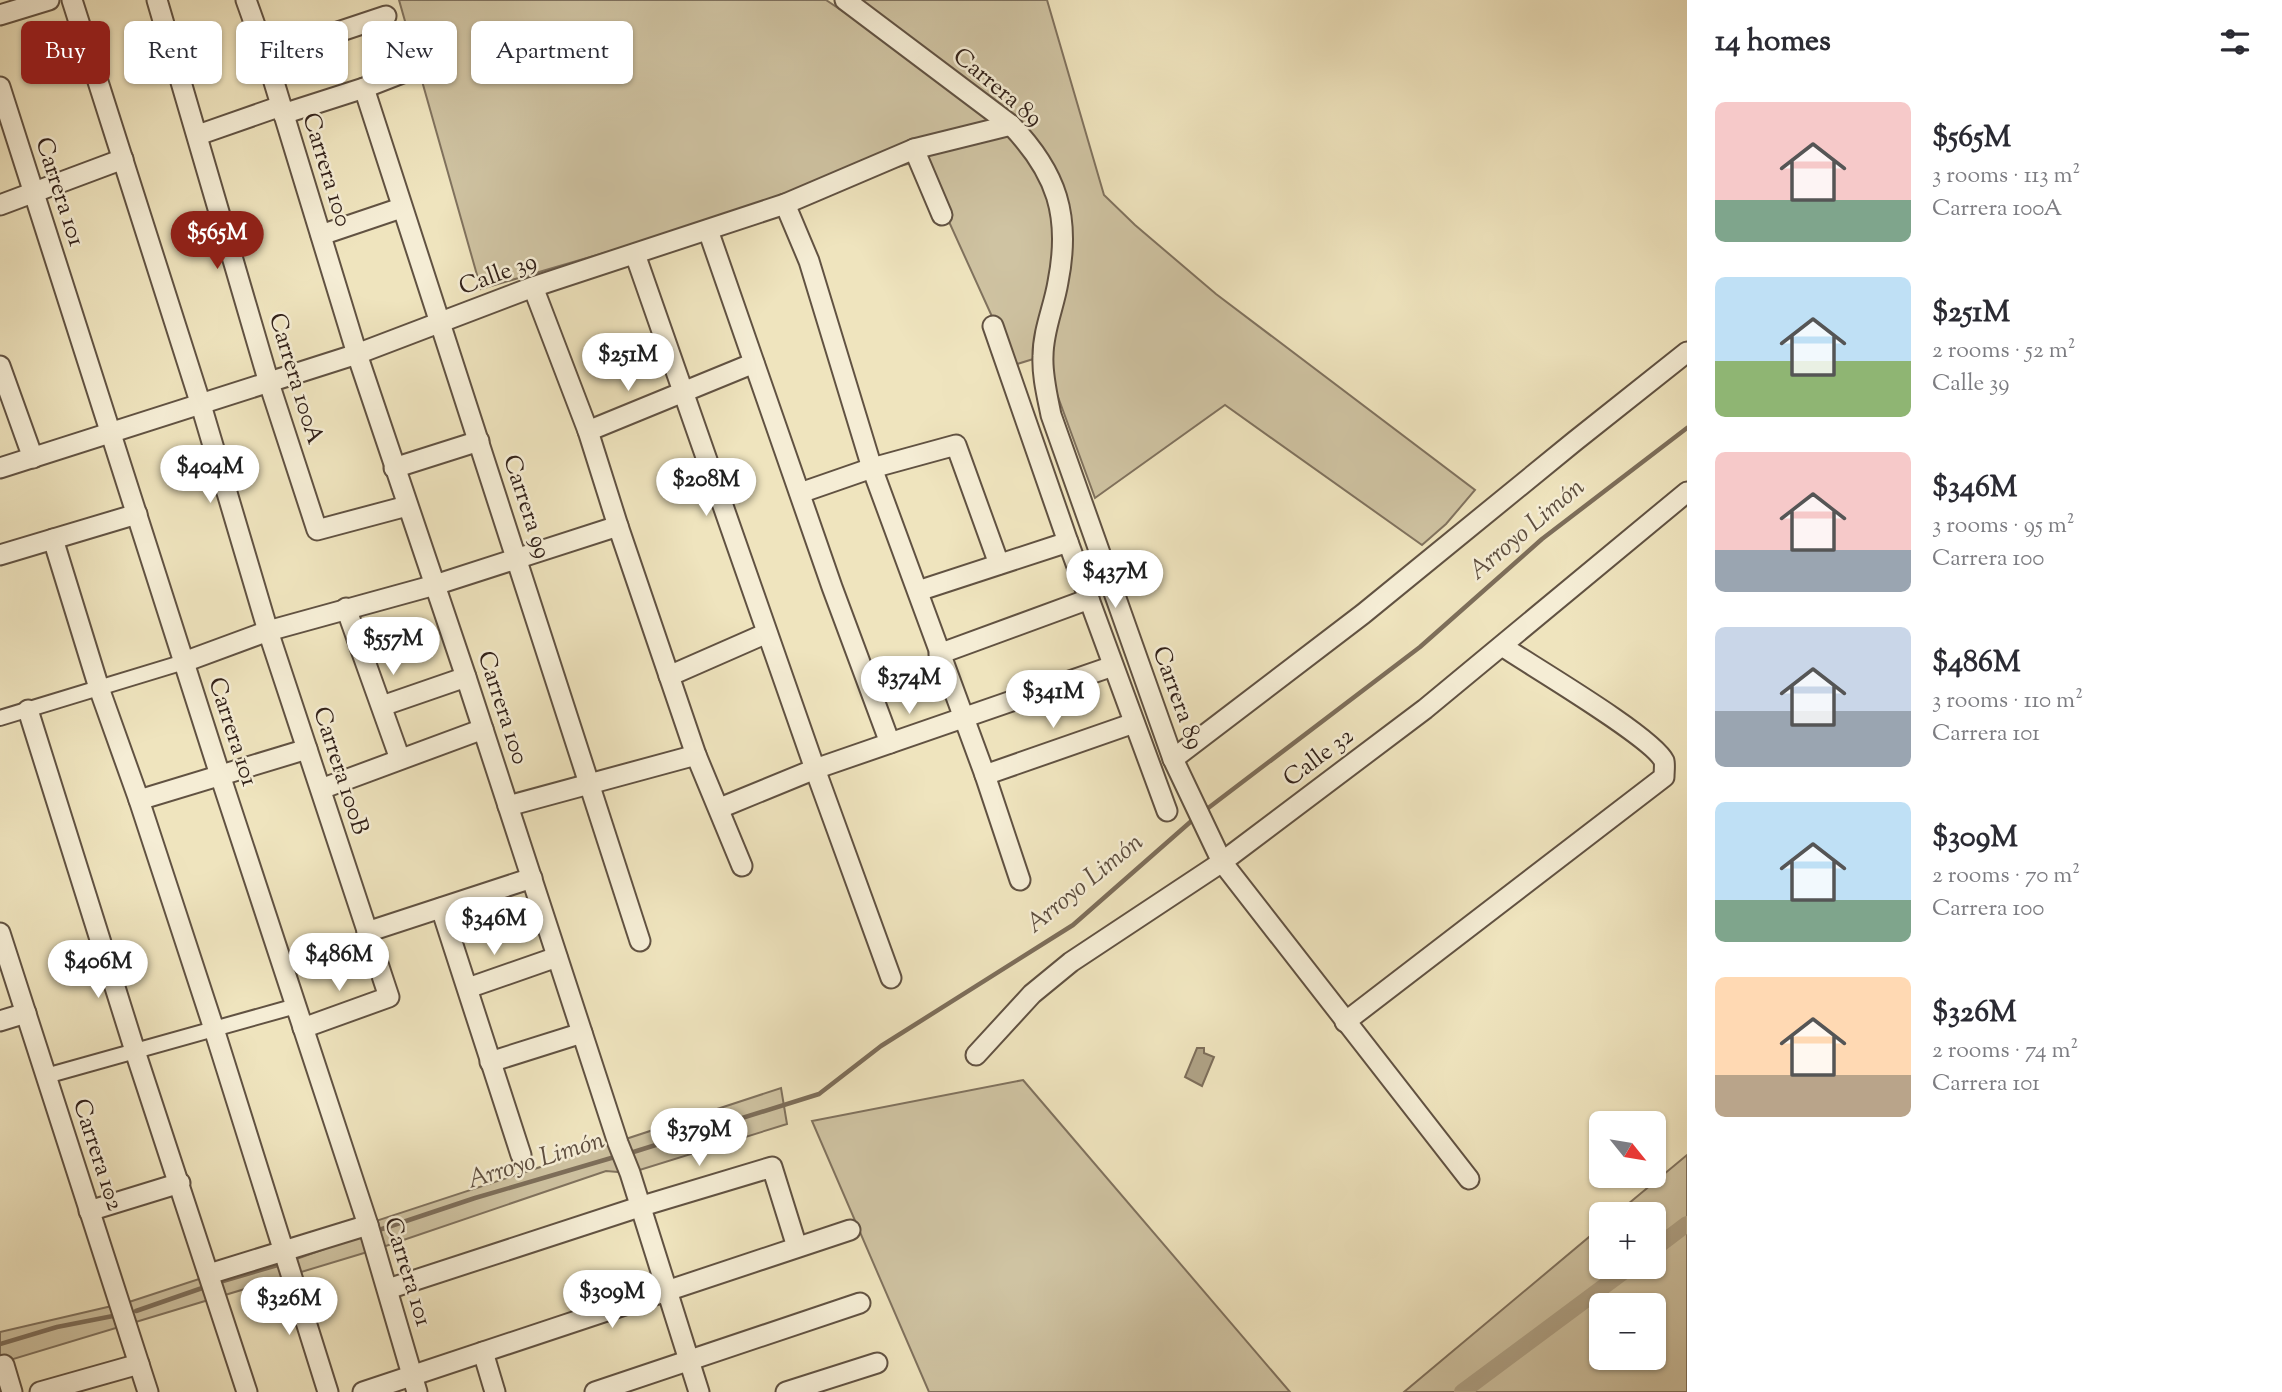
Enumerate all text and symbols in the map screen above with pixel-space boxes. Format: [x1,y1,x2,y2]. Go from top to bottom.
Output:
chip: Buy [21,21,110,84]
chip: Rent [124,21,222,84]
chip: Filters [236,21,348,84]
chip: New [362,21,457,84]
chip: Apartment [471,21,633,84]
text: 14 homes [1715,21,1831,64]
icon: filters [2216,23,2254,61]
street label: Carrera 89 [945,40,1049,136]
street label: Carrera 100 [293,109,359,231]
text: $565M [1932,117,2011,160]
icon: home [1771,130,1855,214]
street label: Carrera 101 [25,133,93,251]
text: 3 rooms · 113 m² [1932,160,2080,193]
text: Carrera 100A [1932,193,2062,226]
pin: $565M [168,212,266,271]
text: $565M [187,217,247,250]
street label: Calle 39 [454,245,542,305]
text: $251M [1932,292,2010,335]
icon: home [1771,305,1855,389]
street label: Carrera 100A [259,309,331,449]
pin: $251M [579,334,677,393]
text: 2 rooms · 52 m² [1932,335,2075,368]
text: $251M [598,339,658,372]
text: Calle 39 [1932,368,2009,401]
pin: $404M [161,446,259,505]
text: $404M [176,451,244,484]
street label: Carrera 99 [493,451,559,563]
pin: $208M [657,458,755,518]
text: $208M [672,464,740,497]
text: $346M [1932,467,2017,510]
water label: Arroyo Limón [1461,470,1594,590]
icon: home [1771,480,1855,564]
text: 3 rooms · 95 m² [1932,510,2075,543]
text: Carrera 100 [1932,543,2045,576]
pin: $437M [1066,550,1164,610]
text: $437M [1082,556,1148,589]
pin: $557M [344,618,442,677]
text: $557M [363,623,423,656]
street label: Carrera 89 [1143,642,1211,754]
text: $486M [1932,642,2021,685]
street label: Carrera 100 [468,647,536,769]
icon: home [1771,655,1855,739]
pin: $374M [860,656,958,716]
text: $374M [877,662,941,695]
pin: $341M [1004,670,1102,730]
street label: Carrera 101 [198,673,266,791]
text: $341M [1022,676,1084,709]
text: 3 rooms · 110 m² [1932,685,2083,718]
street label: Carrera 100B [303,703,377,839]
text: Carrera 101 [1932,718,2040,751]
street label: Calle 32 [1277,720,1361,796]
text: $309M [1932,817,2018,860]
water label: Arroyo Limón [1018,825,1152,943]
icon: home [1771,830,1855,914]
text: 2 rooms · 70 m² [1932,860,2080,893]
text: Carrera 100 [1932,893,2045,926]
pin: $346M [445,898,543,957]
text: $346M [461,903,527,936]
pin: $486M [290,934,388,993]
text: $486M [305,939,373,972]
pin: $406M [49,940,147,1000]
text: $406M [64,946,132,979]
text: $326M [1932,992,2017,1035]
icon: home [1771,1005,1855,1089]
text: 2 rooms · 74 m² [1932,1035,2078,1068]
text: Carrera 101 [1932,1068,2040,1101]
street label: Carrera 102 [63,1095,131,1215]
pin: $379M [650,1108,748,1168]
north arrow [1589,1111,1666,1188]
map controls [1589,1111,1666,1370]
text: $379M [667,1114,731,1147]
water label: Arroyo Limón [463,1122,610,1199]
button: + [1589,1202,1666,1279]
street label: Carrera 101 [374,1213,440,1331]
pin: $309M [563,1270,661,1330]
text: $309M [579,1276,645,1309]
pin: $326M [240,1278,338,1337]
text: $326M [257,1283,321,1316]
button: − [1589,1293,1666,1370]

